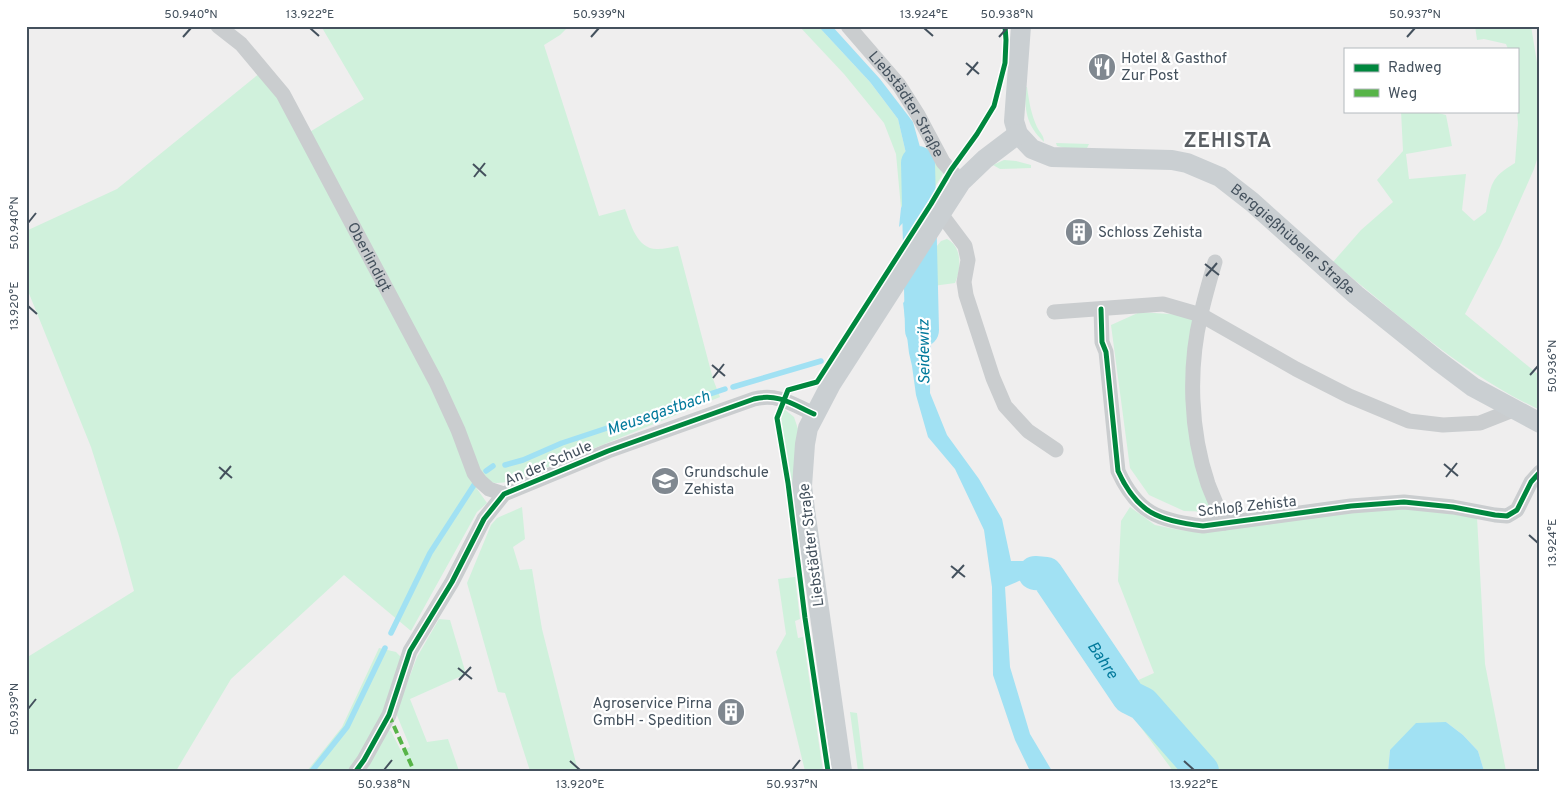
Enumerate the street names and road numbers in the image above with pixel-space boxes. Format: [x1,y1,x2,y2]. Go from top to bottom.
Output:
street label: Liebstädter Straße [863,48,947,161]
street label: Berggießhübeler Straße [1226,181,1358,300]
street label: Oberlindigt [342,219,395,296]
street label: An der Schule [502,437,595,491]
street label: Liebstädter Straße [795,482,829,608]
street label: Schloß Zehista [1197,493,1297,522]

